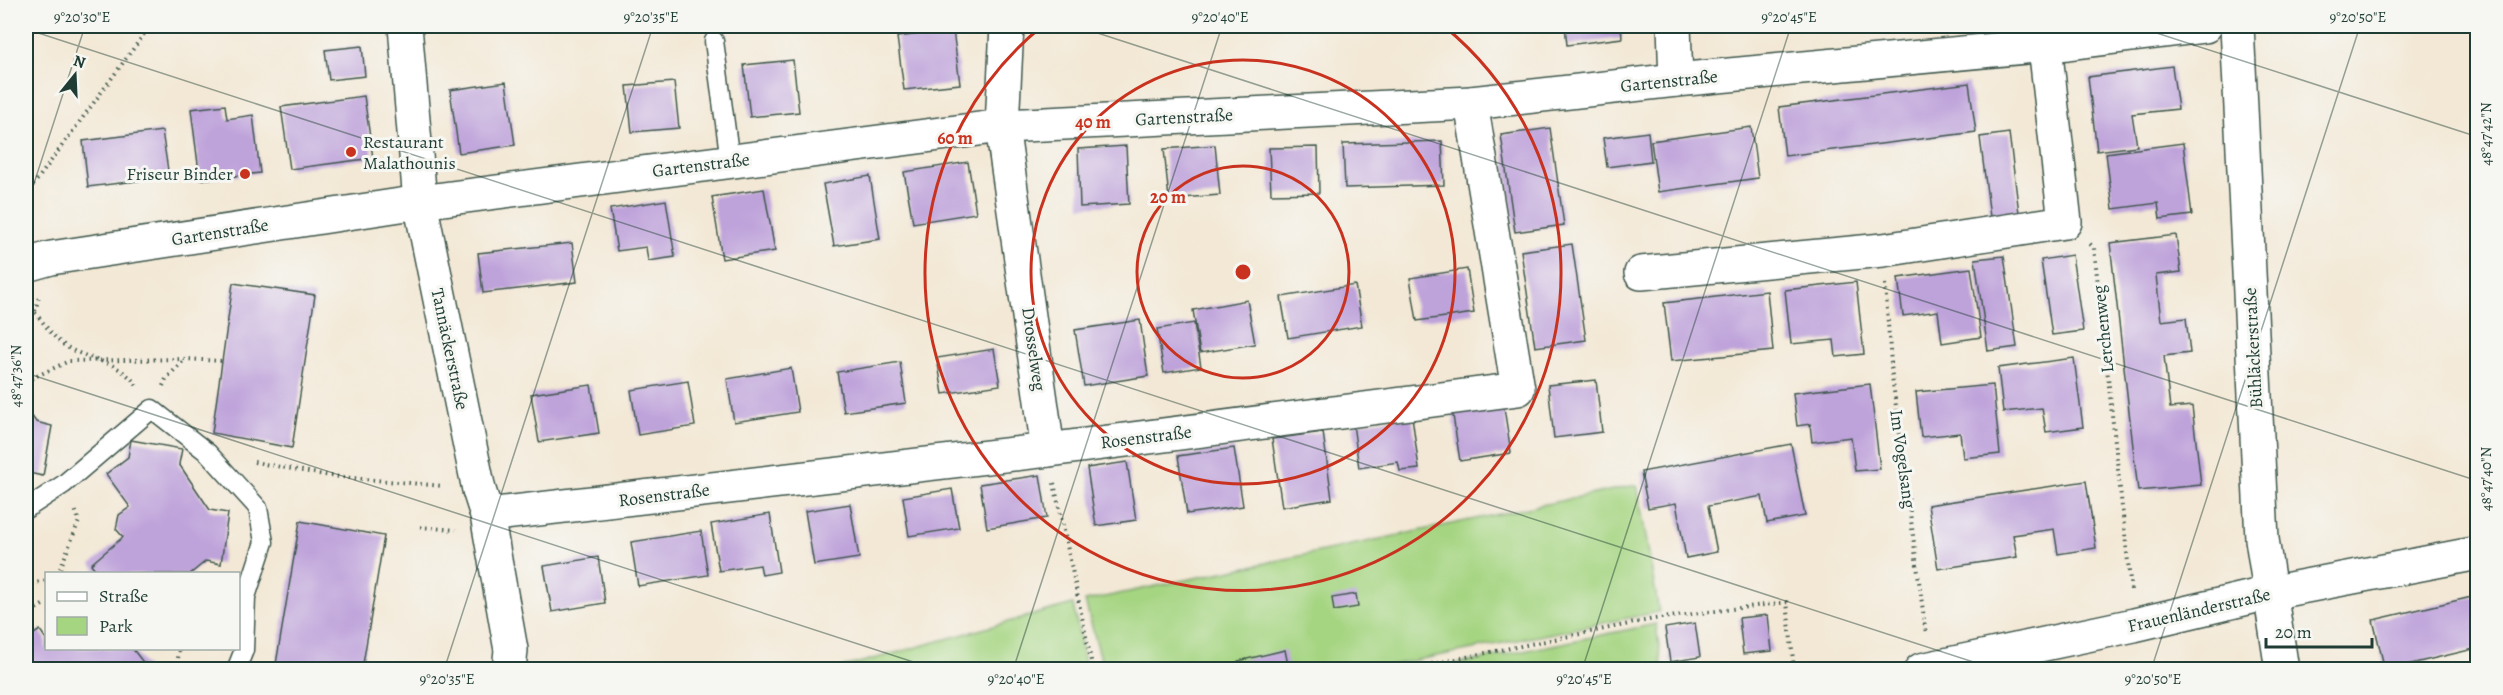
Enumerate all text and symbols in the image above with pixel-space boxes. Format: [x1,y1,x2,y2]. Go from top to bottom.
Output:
text: 9°20'30"E [54,7,110,27]
text: 9°20'35"E [623,7,679,27]
text: 9°20'40"E [1191,7,1249,27]
text: 9°20'45"E [1761,7,1817,27]
text: 9°20'50"E [2330,7,2386,27]
north arrow [45,45,105,105]
text: N [70,49,89,74]
street label: Gartenstraße [1619,64,1719,98]
street label: Gartenstraße [1134,102,1234,132]
text: 48°47'42"N [2476,102,2496,166]
text: 40 m [1075,110,1111,134]
text: 60 m [937,126,973,150]
place label: Restaurant Malathounis [363,130,456,175]
marker: Restaurant Malathounis [344,145,358,159]
street label: Gartenstraße [651,147,751,183]
place label: Friseur Binder [127,162,233,186]
marker: Friseur Binder [238,167,252,181]
text: 20 m [1150,185,1186,209]
street label: Gartenstraße [170,212,270,252]
centre of rings [1233,262,1253,282]
street label: Lerchenweg [2086,284,2120,374]
street label: Tannäckerstraße [425,286,475,412]
street label: Bühläckerstraße [2238,287,2268,409]
street label: Drosselweg [1016,305,1052,393]
text: 48°47'36"N [6,344,26,407]
street label: Im Vogelsang [1884,408,1922,510]
street label: Rosenstraße [1099,420,1193,454]
text: 48°47'40"N [2476,447,2496,511]
street label: Rosenstraße [617,478,711,512]
legend [45,572,240,650]
street label: Frauenländerstraße [2125,582,2273,638]
text: Straße [99,584,148,608]
scale bar [2266,611,2372,649]
text: Park [99,614,133,638]
text: 20 m [2275,620,2312,644]
text: 9°20'35"E [419,669,475,689]
text: 9°20'40"E [987,669,1045,689]
text: 9°20'45"E [1556,669,1612,689]
text: 9°20'50"E [2125,669,2181,689]

